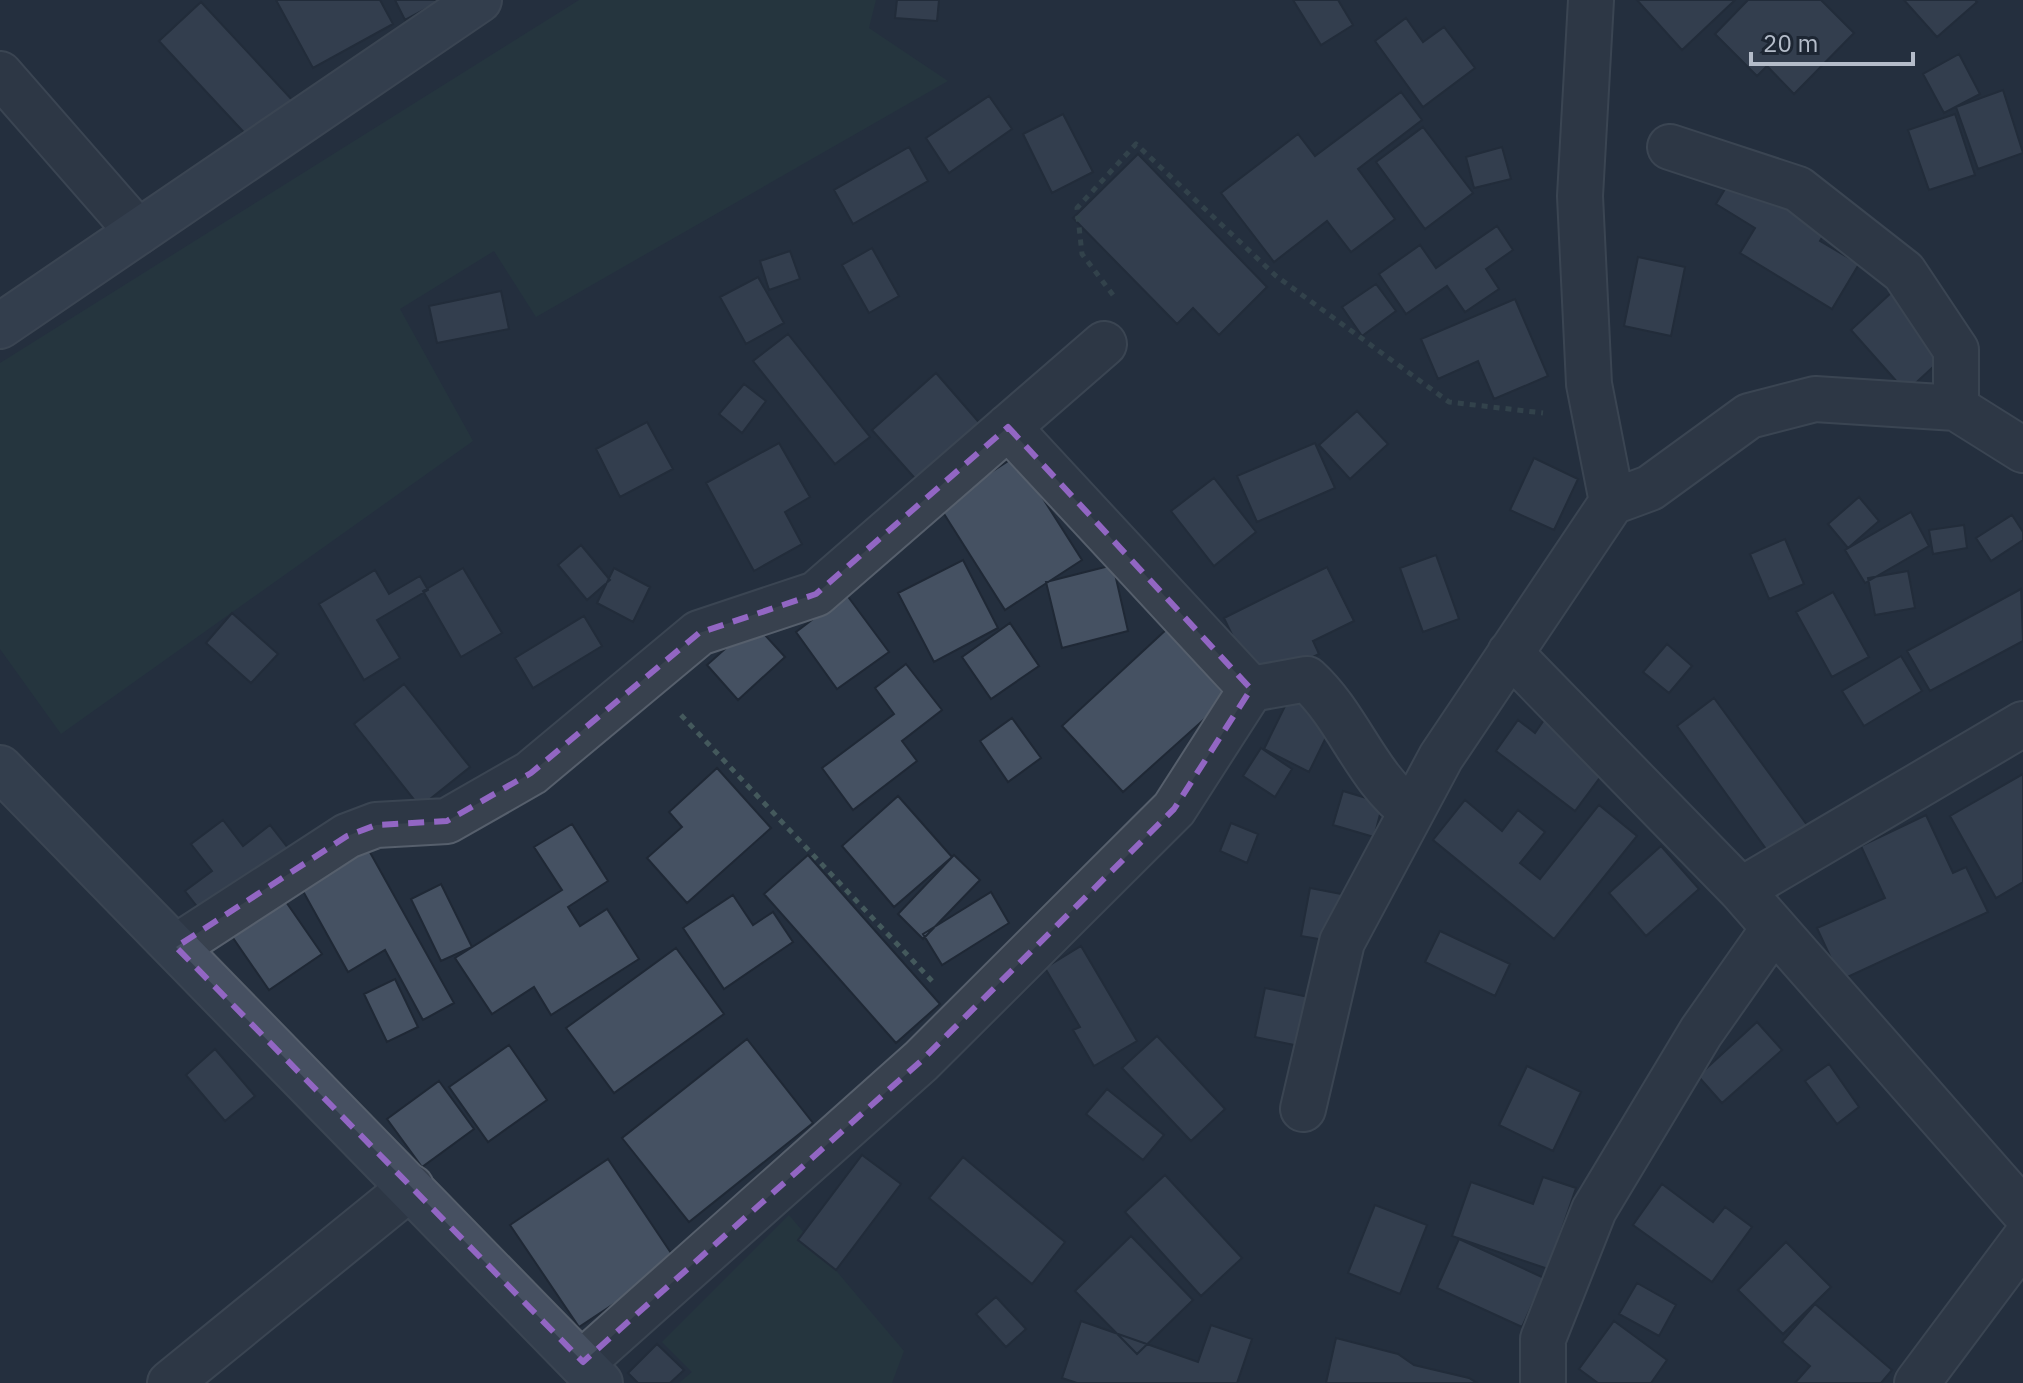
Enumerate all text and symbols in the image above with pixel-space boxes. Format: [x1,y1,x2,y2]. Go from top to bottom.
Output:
scale bar [1751,16,1913,66]
text: 20 m [1763,27,1818,59]

